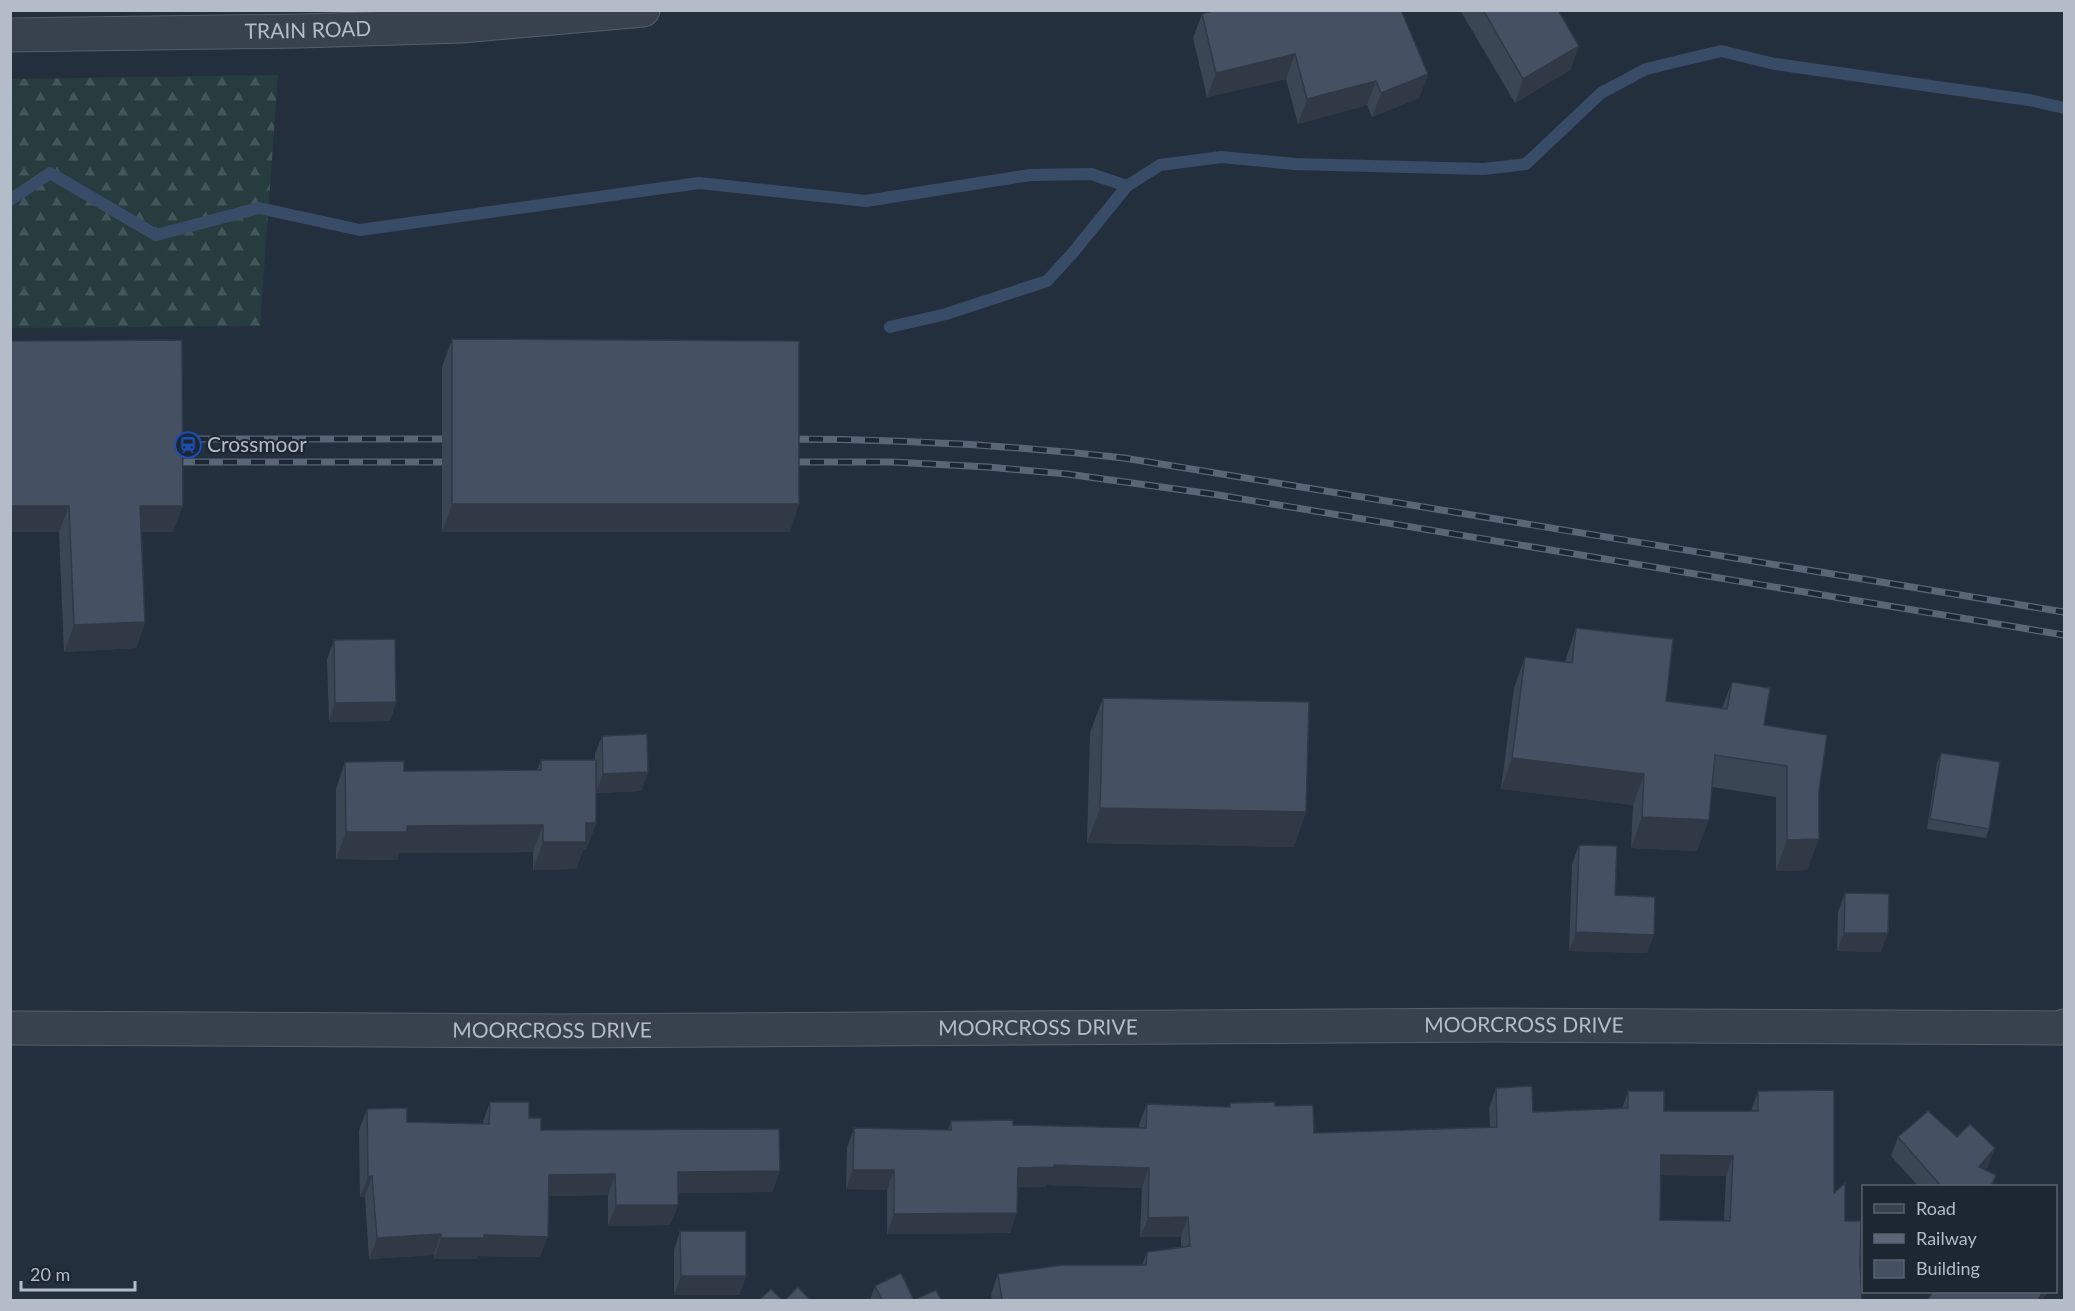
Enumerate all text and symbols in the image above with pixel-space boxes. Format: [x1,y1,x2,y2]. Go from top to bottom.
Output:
street label: TRAIN ROAD [244,15,372,43]
station icon: Crossmoor [173,430,203,460]
place label: Crossmoor [207,431,307,456]
street label: MOORCROSS DRIVE [1424,1011,1624,1037]
street label: MOORCROSS DRIVE [938,1013,1138,1040]
street label: MOORCROSS DRIVE [452,1016,652,1042]
legend [1862,1185,2057,1293]
text: Road [1916,1197,1956,1219]
text: Railway [1916,1227,1977,1249]
scale bar [21,1254,135,1292]
text: Building [1916,1257,1980,1279]
text: 20 m [30,1263,70,1285]

